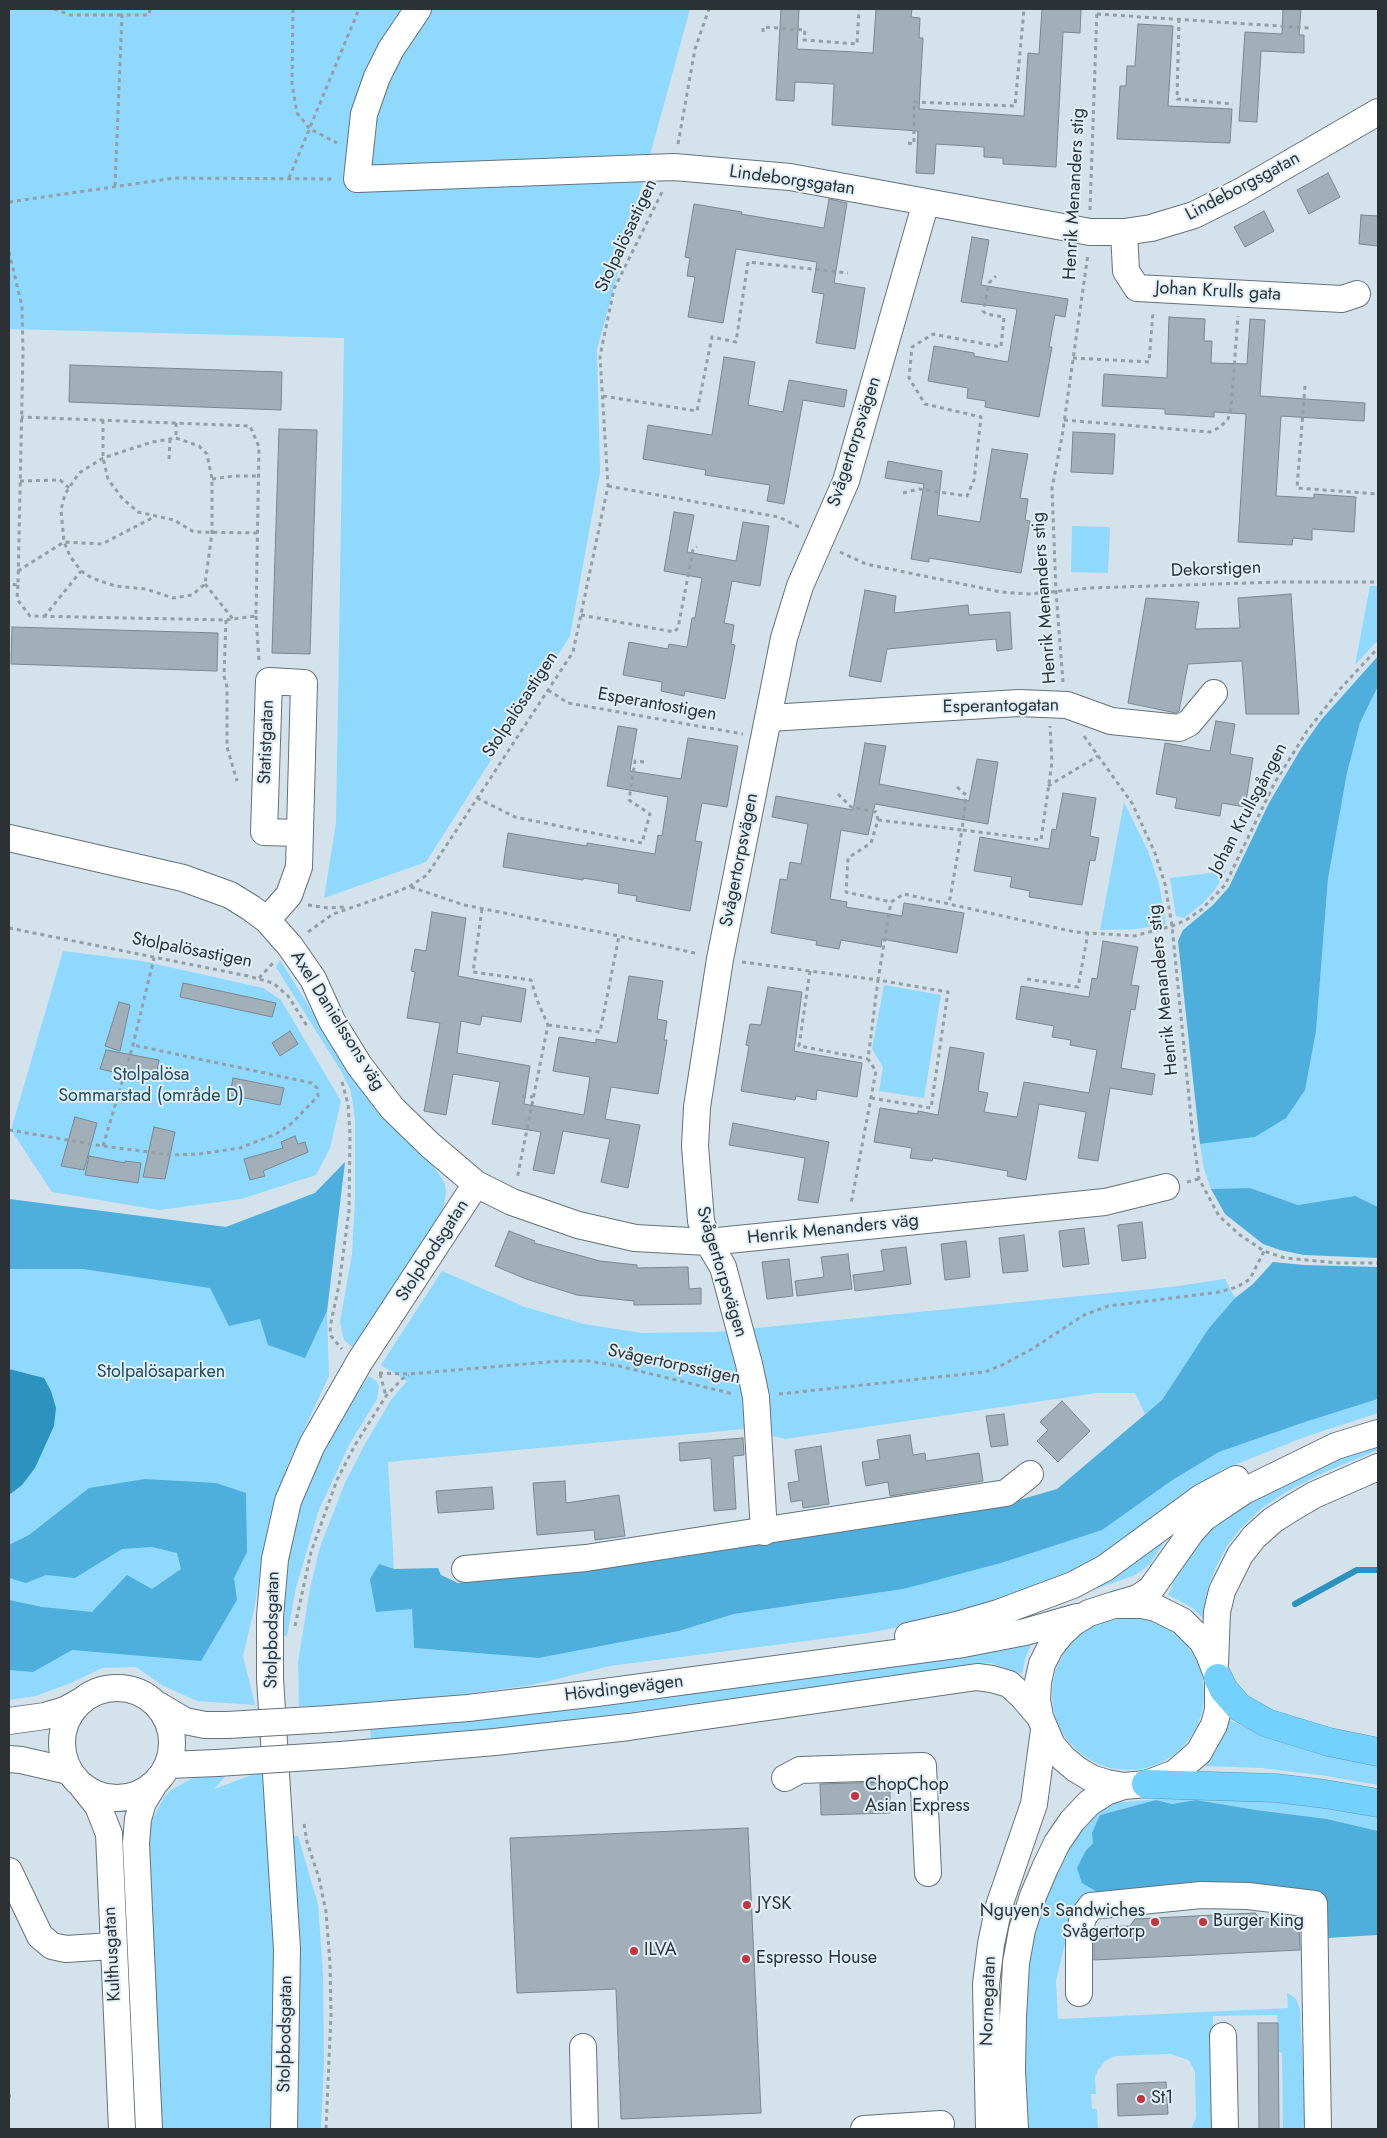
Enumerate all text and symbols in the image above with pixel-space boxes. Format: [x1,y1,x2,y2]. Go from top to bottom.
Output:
street label: Henrik Menanders stig [1060,108,1090,280]
street label: Lindeborgsgatan [1182,148,1304,226]
street label: Lindeborgsgatan [728,161,856,201]
street label: Stolpalösastigen [591,176,663,296]
street label: Johan Krulls gata [1155,278,1281,306]
street label: Svågertorpsvägen [824,374,886,510]
street label: Henrik Menanders stig [1028,511,1062,685]
street label: Dekorstigen [1170,558,1262,582]
street label: Stolpalösastigen [479,648,563,762]
street label: Esperantostigen [596,684,718,726]
street label: Esperantogatan [943,695,1059,719]
street label: Statistgatan [255,699,279,785]
street label: Johan Krullsgången [1205,740,1293,878]
street label: Svågertorpsvägen [716,791,764,929]
street label: Henrik Menanders stig [1144,903,1184,1077]
street label: Stolpalösastigen [130,929,254,973]
street label: Axel Danielssons väg [285,947,389,1095]
park label: Stolpalösa Sommarstad (område D) [58,1065,244,1108]
street label: Stolpbodsgatan [392,1196,474,1306]
street label: Svågertorpsvägen [691,1204,751,1340]
street label: Henrik Menanders väg [746,1210,920,1250]
street label: Svågertorpsstigen [606,1340,742,1390]
park label: Stolpalösaparken [97,1362,225,1384]
street label: Stolpbodsgatan [261,1571,285,1689]
street label: Hövdingevägen [563,1671,685,1707]
place label: ChopChop Asian Express [865,1775,970,1818]
marker: ChopChop Asian Express [849,1790,861,1802]
place label: JYSK [757,1894,791,1916]
marker: JYSK [741,1899,753,1911]
place label: Nguyen's Sandwiches Svågertorp [980,1901,1145,1944]
street label: Kulthusgatan [100,1906,126,2002]
place label: Burger King [1213,1911,1304,1933]
marker: Nguyen's Sandwiches Svågertorp [1149,1916,1161,1928]
marker: Burger King [1197,1916,1209,1928]
place label: ILVA [644,1940,677,1962]
marker: ILVA [628,1945,640,1957]
place label: Espresso House [756,1948,877,1970]
marker: Espresso House [740,1953,752,1965]
street label: Nornegatan [977,1956,1001,2046]
street label: Stolpbodsgatan [274,1975,298,2093]
place label: St1 [1151,2088,1173,2110]
marker: St1 [1135,2093,1147,2105]

